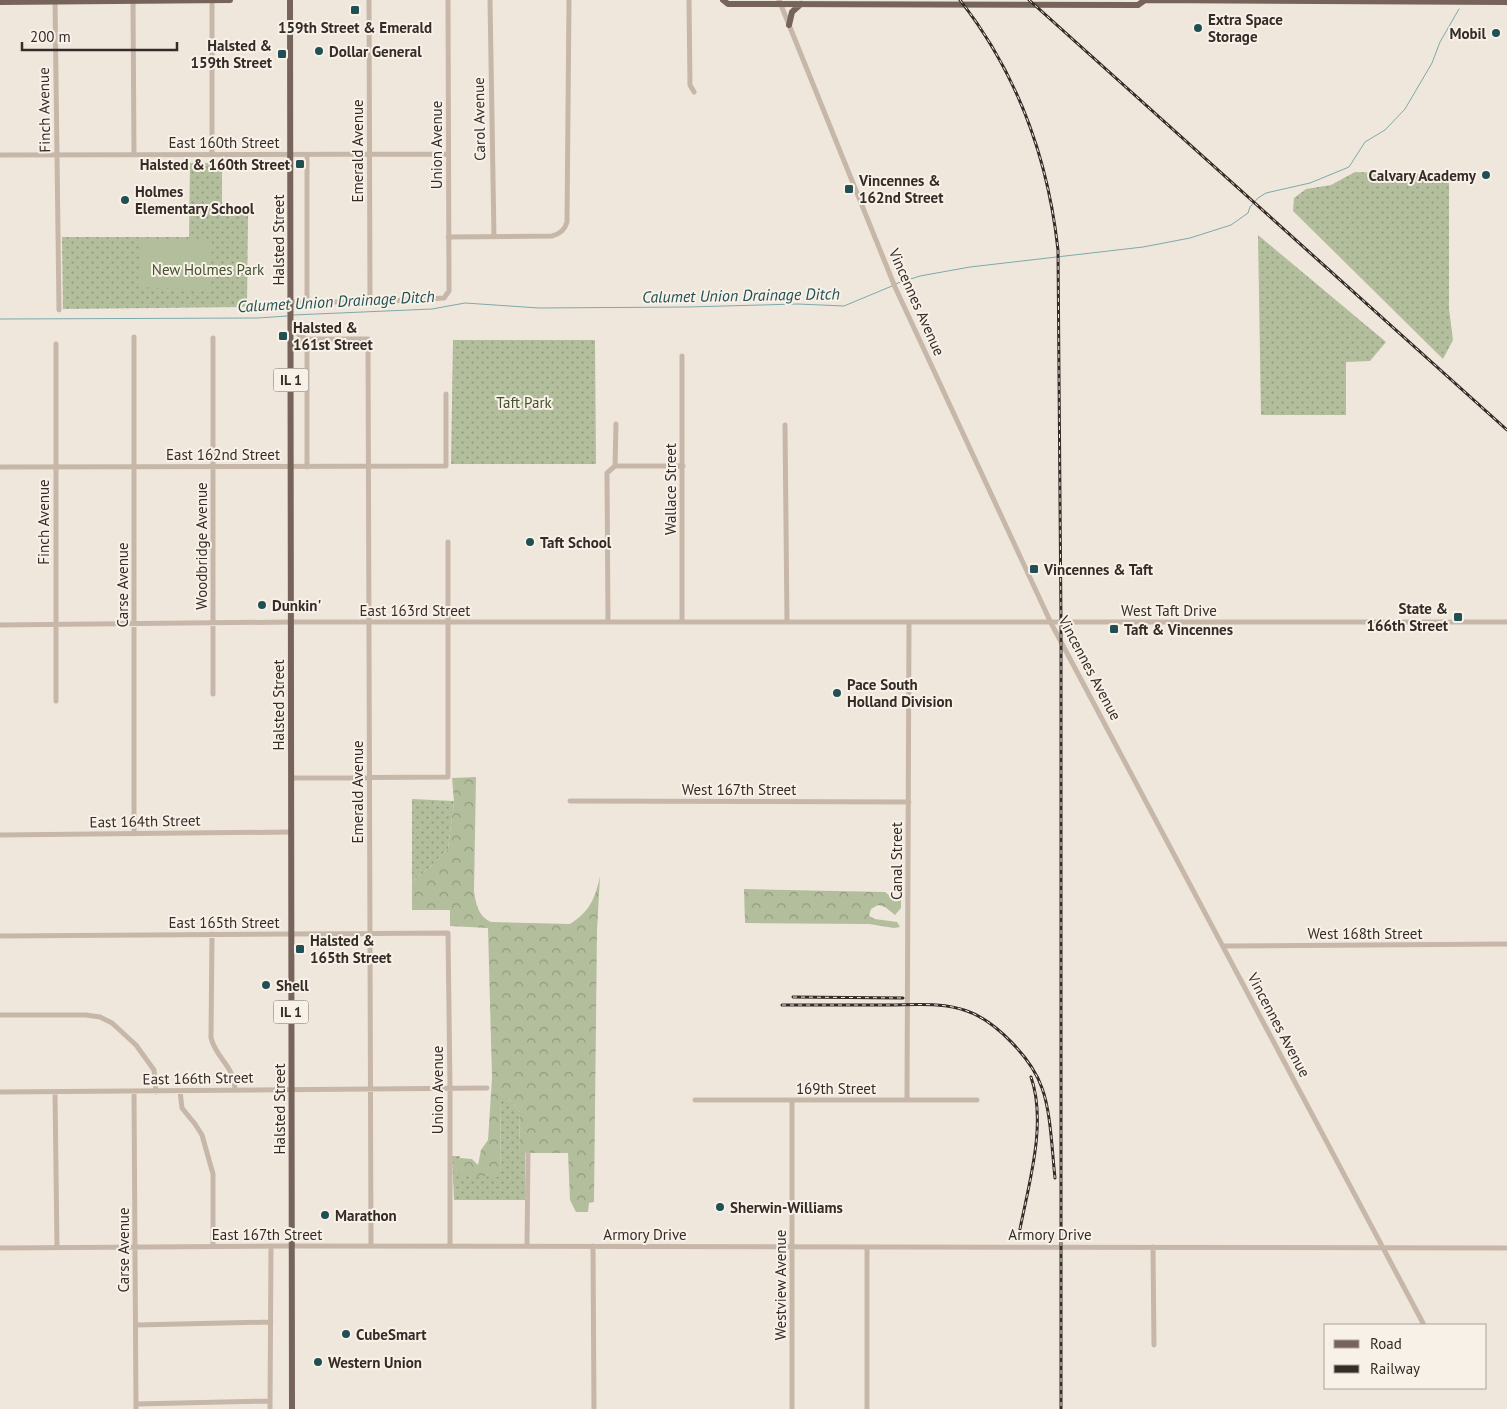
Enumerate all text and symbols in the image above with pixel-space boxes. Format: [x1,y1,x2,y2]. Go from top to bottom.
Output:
marker: 159th Street & Emerald [349,4,361,16]
place label: Extra Space Storage [1208,10,1283,46]
place label: 159th Street & Emerald [278,18,432,37]
scale bar [22,20,178,52]
marker: Extra Space Storage [1192,22,1204,34]
place label: Mobil [1449,24,1487,43]
text: 200 m [30,27,71,46]
marker: Mobil [1490,27,1502,39]
place label: Halsted & 159th Street [190,36,273,72]
place label: Dollar General [329,42,422,61]
marker: Dollar General [313,45,325,57]
marker: Halsted & 159th Street [276,48,288,60]
street label: Finch Avenue [34,67,54,153]
street label: Carol Avenue [469,77,489,161]
street label: Emerald Avenue [348,99,367,203]
street label: Union Avenue [427,101,446,189]
street label: East 160th Street [168,133,280,152]
place label: Halsted & 160th Street [140,155,291,174]
marker: Halsted & 160th Street [294,158,306,170]
place label: Calvary Academy [1369,166,1477,185]
marker: Calvary Academy [1480,169,1492,181]
place label: Vincennes & 162nd Street [858,171,944,207]
place label: Holmes Elementary School [135,182,255,218]
marker: Vincennes & 162nd Street [843,183,855,195]
marker: Holmes Elementary School [119,194,131,206]
street label: Halsted Street [269,194,288,286]
street label: Vincennes Avenue [884,244,949,359]
park label: New Holmes Park [152,260,265,279]
water label: Calumet Union Drainage Ditch [642,283,840,307]
water label: Calumet Union Drainage Ditch [237,286,435,316]
place label: Halsted & 161st Street [293,318,373,354]
marker: Halsted & 161st Street [277,330,289,342]
road number: IL 1 [274,368,308,392]
park label: Taft Park [496,393,553,412]
street label: Wallace Street [661,443,680,535]
street label: East 162nd Street [166,445,280,464]
street label: Finch Avenue [34,479,53,565]
street label: Woodbridge Avenue [192,482,211,610]
place label: Taft School [540,533,612,552]
marker: Taft School [524,536,536,548]
street label: Carse Avenue [113,542,132,628]
place label: Vincennes & Taft [1043,560,1154,579]
marker: Vincennes & Taft [1028,563,1040,575]
place label: Dunkin' [272,596,322,615]
marker: Dunkin' [256,599,268,611]
place label: State & 166th Street [1366,599,1449,635]
street label: East 163rd Street [360,601,470,620]
street label: West Taft Drive [1121,601,1217,620]
marker: State & 166th Street [1452,611,1464,623]
street label: Vincennes Avenue [1054,612,1126,723]
place label: Taft & Vincennes [1124,620,1233,639]
marker: Taft & Vincennes [1108,623,1120,635]
street label: Halsted Street [269,659,288,751]
place label: Pace South Holland Division [847,675,953,711]
marker: Pace South Holland Division [831,687,843,699]
street label: Emerald Avenue [348,740,367,844]
street label: West 167th Street [682,780,796,799]
street label: East 164th Street [89,811,201,831]
street label: Canal Street [887,822,906,900]
street label: East 165th Street [168,913,280,932]
street label: West 168th Street [1308,924,1422,943]
place label: Halsted & 165th Street [310,931,392,967]
marker: Halsted & 165th Street [294,943,306,955]
street label: Vincennes Avenue [1243,969,1315,1080]
place label: Shell [276,976,309,995]
marker: Shell [260,979,272,991]
road number: IL 1 [274,1000,308,1024]
street label: Union Avenue [428,1046,447,1134]
street label: Halsted Street [270,1063,289,1155]
street label: East 166th Street [142,1068,254,1088]
street label: 169th Street [796,1079,876,1098]
place label: Sherwin-Williams [730,1198,843,1217]
marker: Sherwin-Williams [714,1201,726,1213]
place label: Marathon [335,1206,397,1225]
street label: Carse Avenue [114,1207,133,1293]
marker: Marathon [319,1209,331,1221]
street label: East 167th Street [212,1225,322,1244]
street label: Armory Drive [603,1225,687,1244]
street label: Armory Drive [1008,1225,1092,1244]
street label: Westview Avenue [771,1230,790,1340]
legend [1324,1324,1487,1389]
place label: CubeSmart [356,1325,427,1344]
marker: CubeSmart [340,1328,352,1340]
text: Road [1370,1334,1402,1353]
place label: Western Union [328,1353,422,1372]
marker: Western Union [312,1356,324,1368]
text: Railway [1370,1359,1420,1378]

